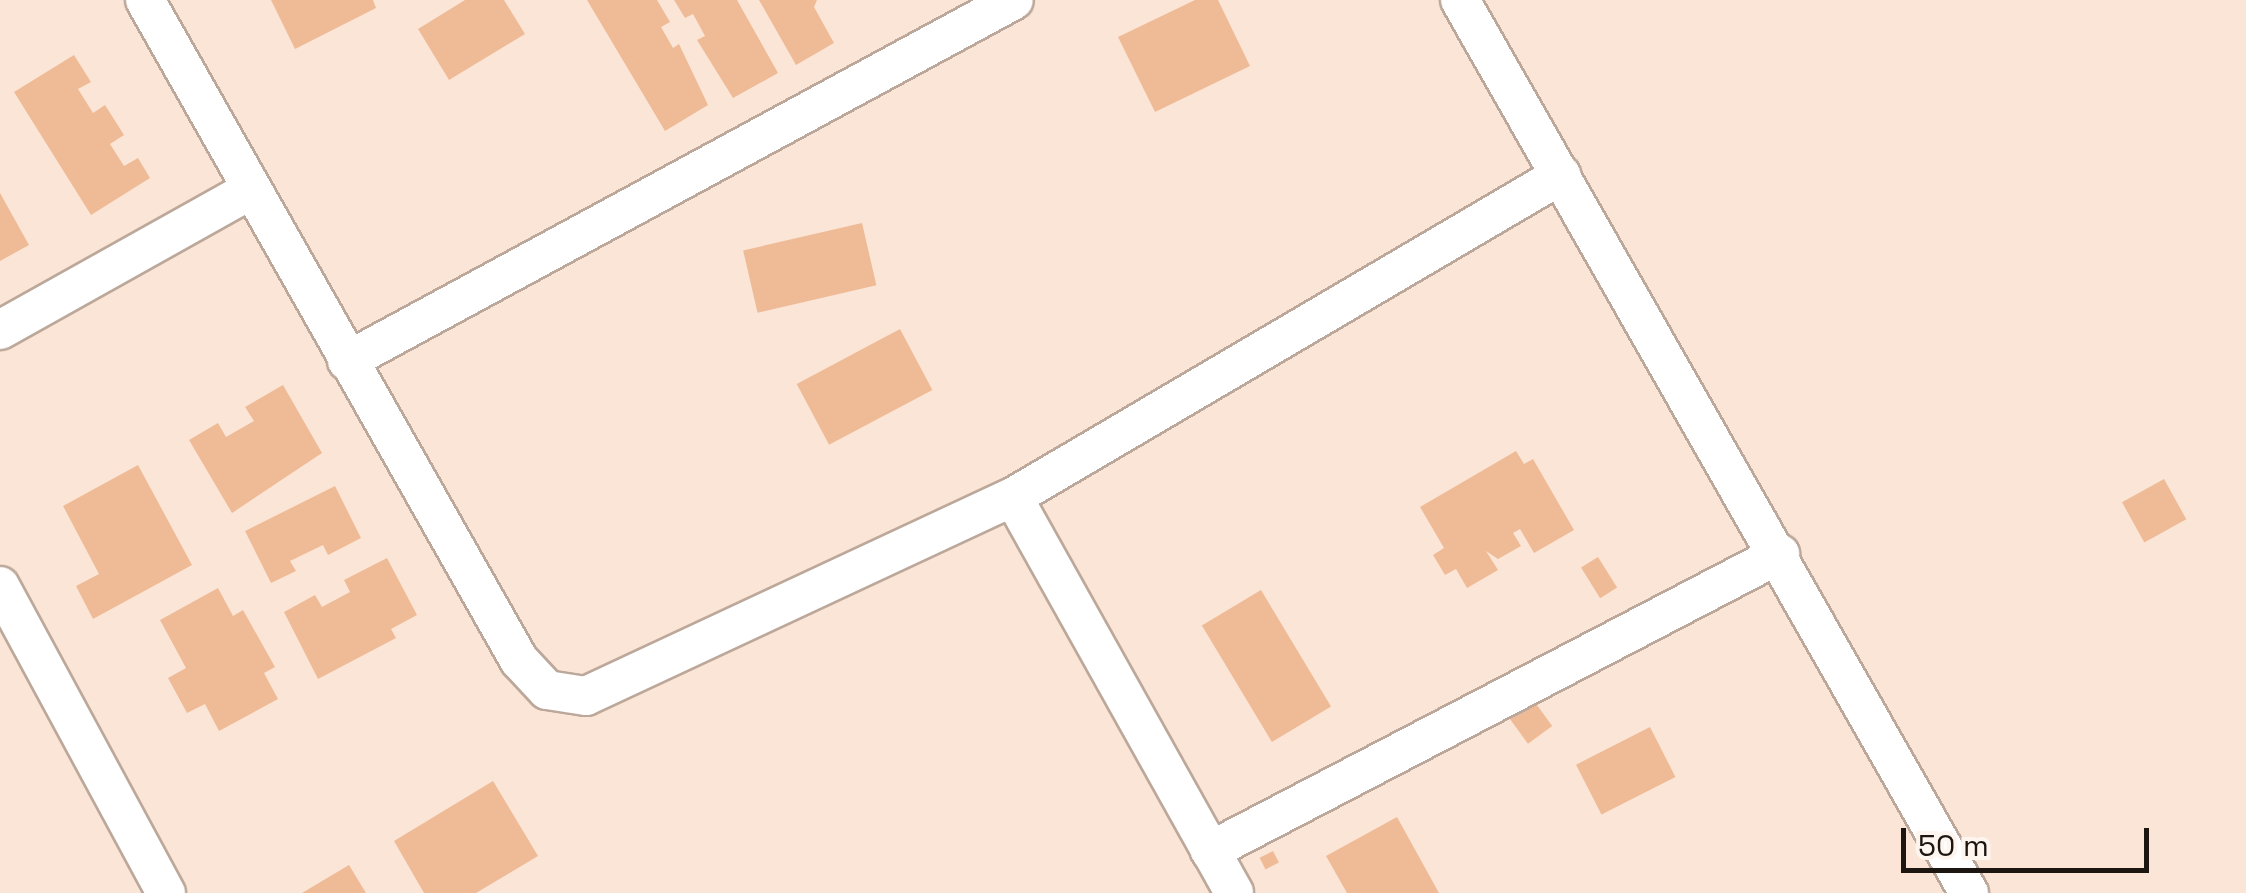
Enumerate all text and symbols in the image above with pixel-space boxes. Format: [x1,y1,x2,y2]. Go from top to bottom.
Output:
scale bar [1906,808,2154,870]
text: 50 m [1918,826,1989,865]

